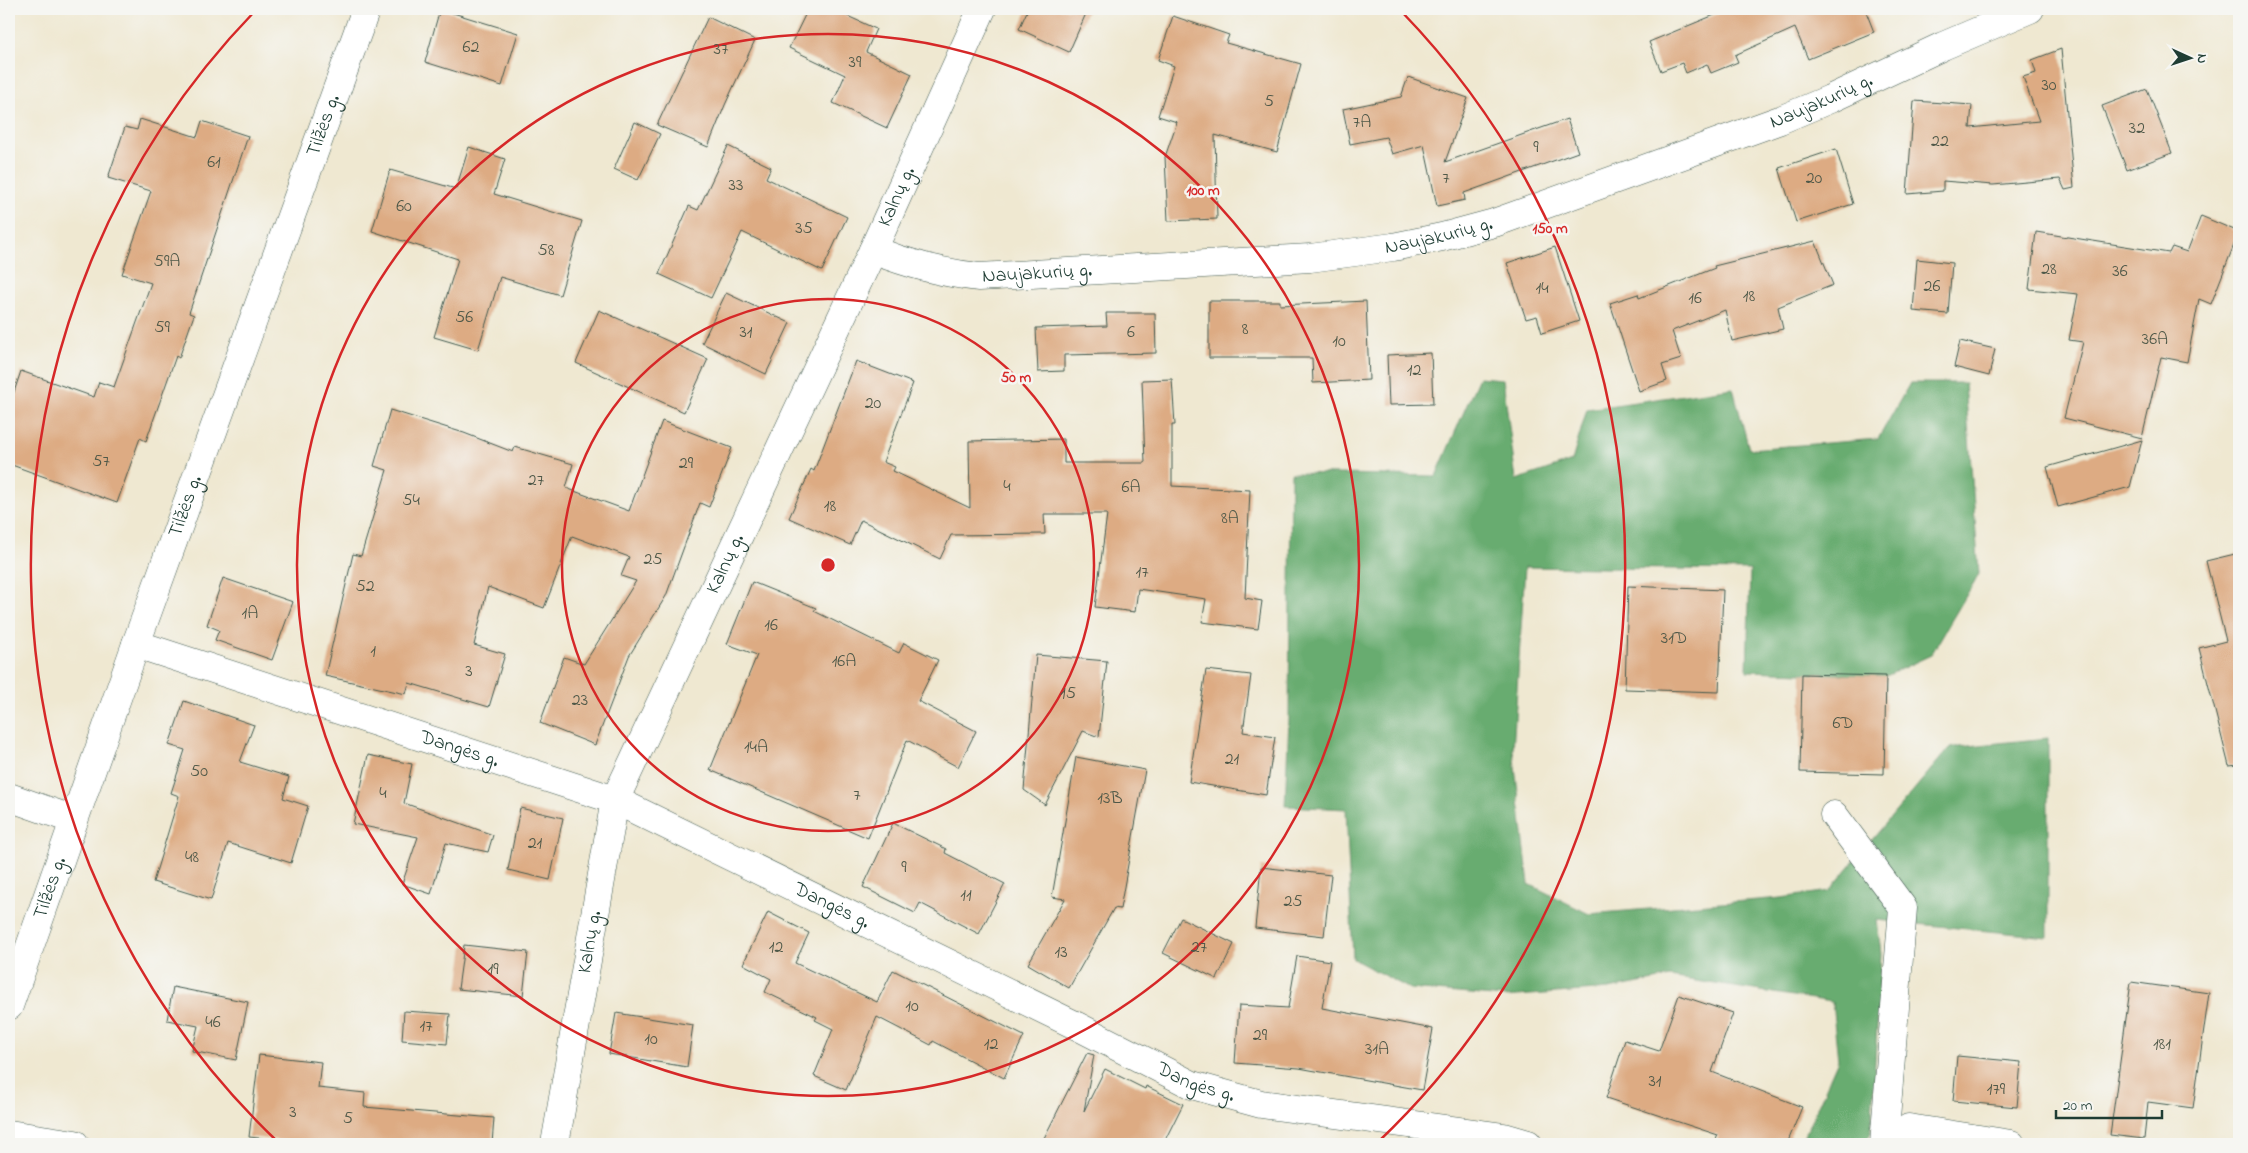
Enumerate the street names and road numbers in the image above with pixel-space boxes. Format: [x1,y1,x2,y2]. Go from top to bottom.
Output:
street label: Naujakurių g. [1766,66,1878,137]
street label: Tilžės g. [299,91,348,161]
street label: Kalnų g. [871,162,923,232]
street label: Naujakurių g. [1383,209,1496,262]
street label: Naujakurių g. [981,256,1093,291]
street label: Tilžės g. [161,471,210,541]
street label: Kalnų g. [699,529,752,599]
street label: Dangės g. [415,723,503,776]
street label: Tilžės g. [26,853,75,923]
street label: Dangės g. [788,875,875,937]
street label: Kalnų g. [571,908,610,976]
street label: Dangės g. [1151,1054,1238,1111]

